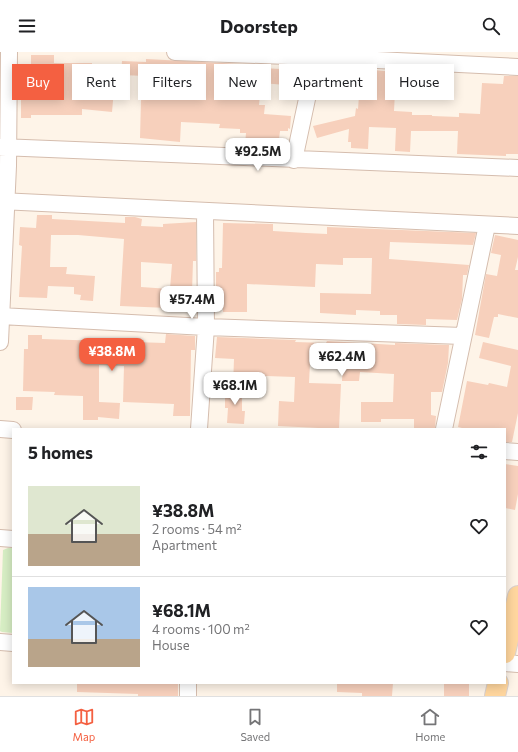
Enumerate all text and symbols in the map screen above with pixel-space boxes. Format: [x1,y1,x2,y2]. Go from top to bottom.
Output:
icon: menu [16,15,38,37]
text: Doorstep [220,15,298,37]
icon: search [480,15,502,37]
chip: Buy [12,64,64,100]
chip: Rent [72,64,130,100]
chip: Filters [138,64,206,100]
chip: New [214,64,271,100]
chip: Apartment [279,64,377,100]
chip: House [385,64,454,100]
pin: ¥92.5M [225,138,291,172]
text: ¥92.5M [234,143,282,159]
pin: ¥57.4M [159,286,225,320]
text: ¥57.4M [169,291,215,307]
pin: ¥38.8M [79,338,145,372]
text: ¥38.8M [88,343,136,359]
pin: ¥62.4M [309,343,375,377]
text: ¥62.4M [318,348,366,364]
pin: ¥68.1M [202,372,268,406]
text: ¥68.1M [212,377,258,393]
icon: filters [468,441,490,463]
text: 5 homes [28,442,93,463]
text: ¥38.8M [152,500,214,521]
icon: home [60,502,108,550]
icon: heart [468,515,490,537]
text: 2 rooms · 54 m² [152,521,242,537]
text: Apartment [152,537,217,553]
text: ¥68.1M [152,600,211,621]
icon: home [60,603,108,651]
icon: heart [468,616,490,638]
text: 4 rooms · 100 m² [152,621,250,637]
text: House [152,637,190,653]
tab: Map [73,706,95,743]
tab: Saved [240,706,270,743]
tab: Home [415,706,445,743]

